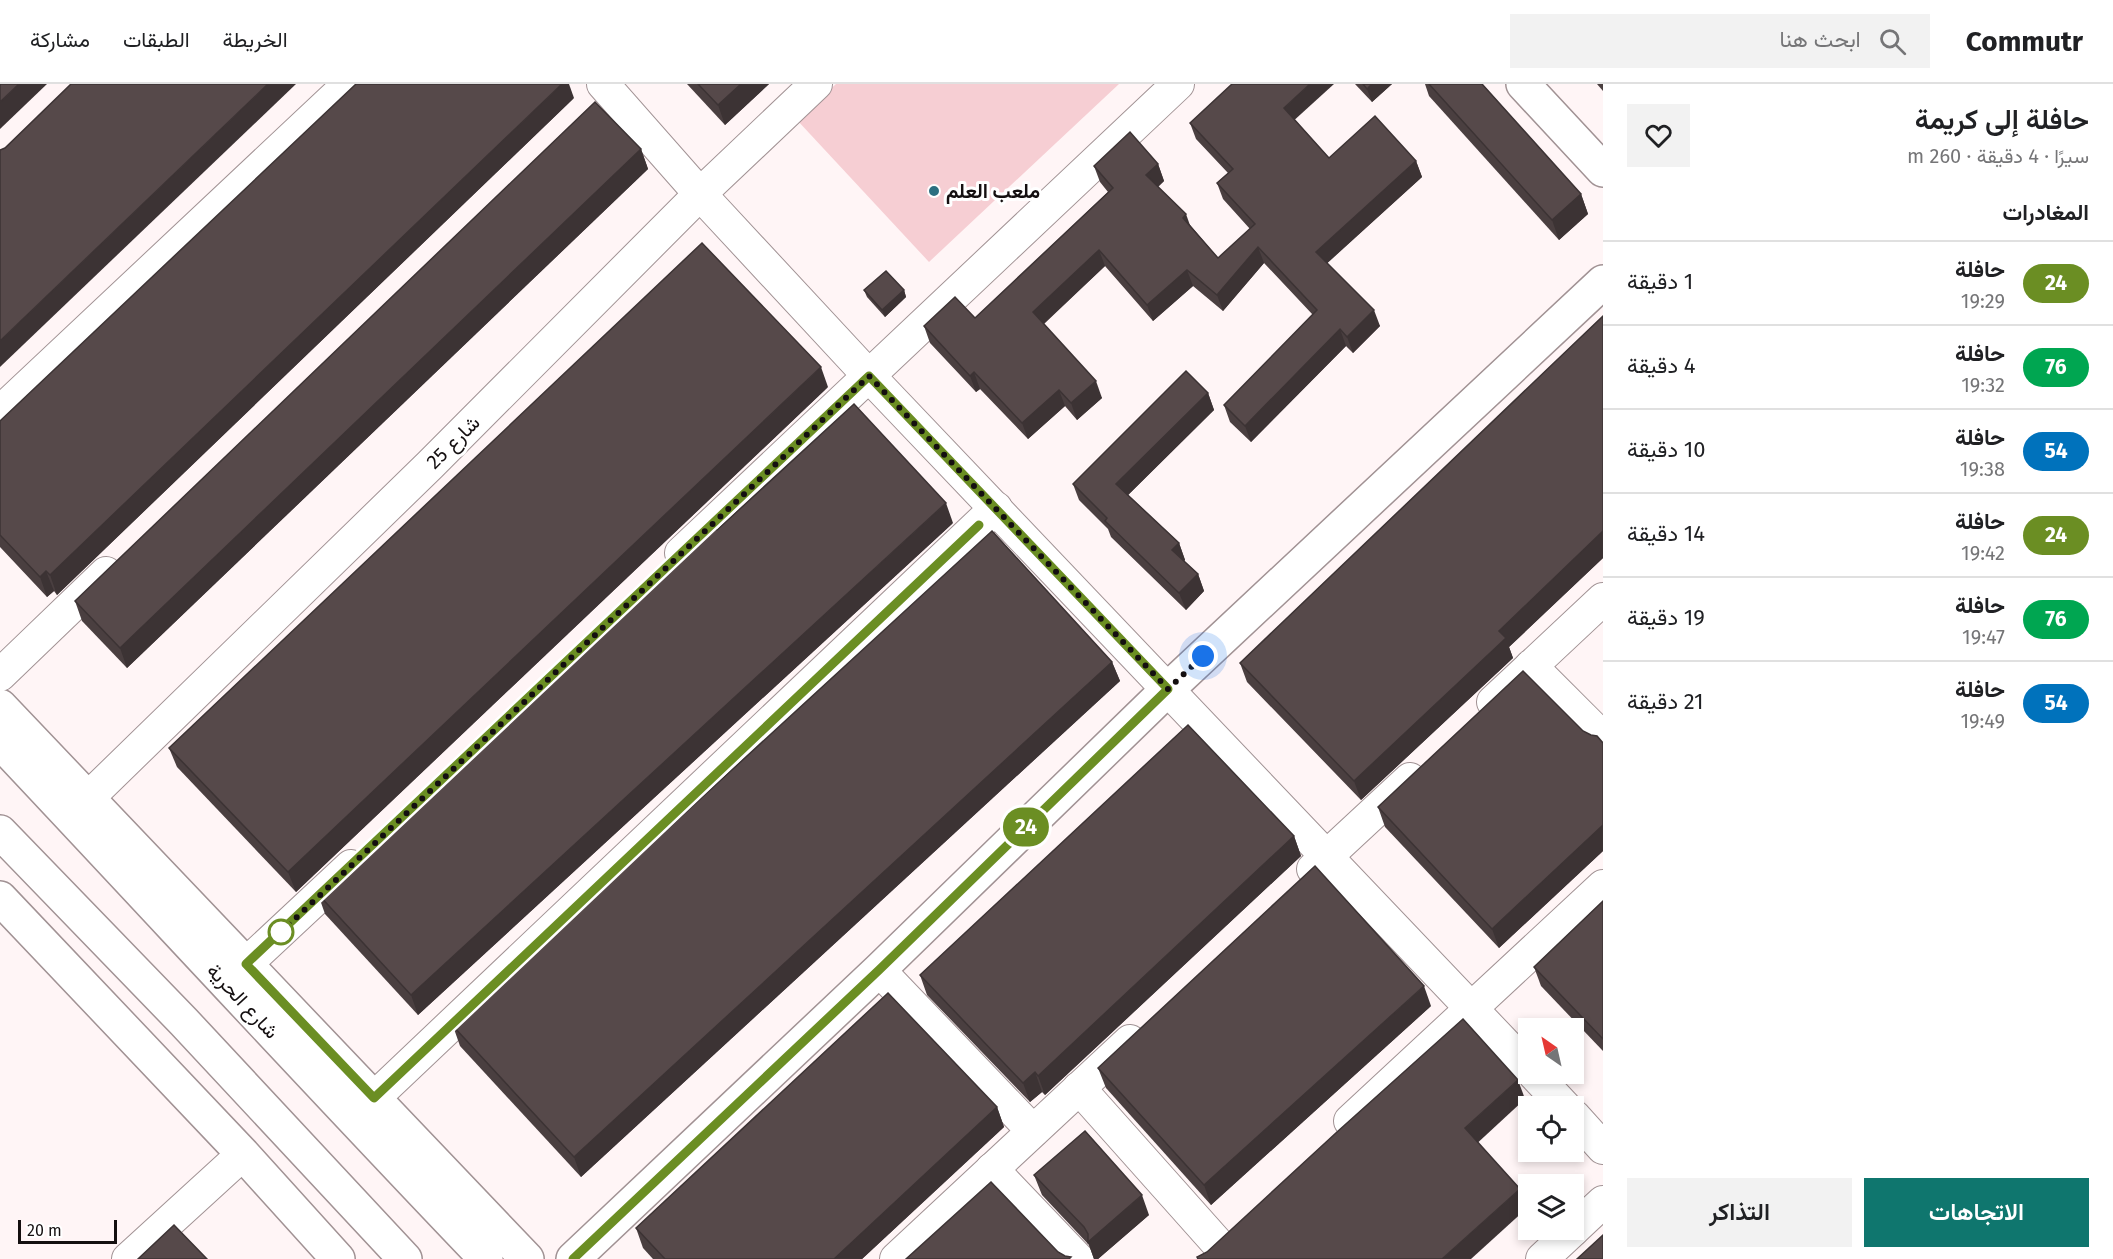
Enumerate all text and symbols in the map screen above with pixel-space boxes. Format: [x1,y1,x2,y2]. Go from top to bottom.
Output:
search box [1510,14,1930,68]
icon: search [1876,25,1909,58]
text: Commutr [1966,25,2083,58]
text: ابحث هنا [1779,26,1861,53]
text: مشاركة [30,27,90,53]
text: الطبقات [123,27,190,53]
text: الخريطة [223,27,288,53]
text: حافلة إلى كريمة [1915,103,2089,136]
button: heart [1627,104,1690,167]
text: سيرًا · 4 دقيقة · 260 m [1907,144,2089,168]
place label: ملعب العلم [946,179,1040,204]
marker: ملعب العلم [927,184,941,198]
text: المغادرات [2003,199,2089,226]
text: حافلة [1955,256,2005,283]
text: 1 دقيقة [1627,268,1693,295]
text: 24 [2045,270,2067,296]
text: 19:29 [1961,289,2005,313]
text: حافلة [1955,340,2005,367]
text: 4 دقيقة [1627,352,1695,379]
text: 76 [2045,354,2067,380]
text: 19:32 [1961,373,2005,397]
street label: شارع 25 [421,410,486,475]
text: حافلة [1955,424,2005,451]
text: 10 دقيقة [1627,436,1706,463]
text: 54 [2044,438,2068,464]
text: 19:38 [1960,457,2005,481]
text: حافلة [1955,508,2005,535]
text: 14 دقيقة [1627,520,1705,547]
text: 24 [2045,522,2067,548]
text: 19:42 [1961,541,2005,565]
text: حافلة [1955,592,2005,619]
text: 19 دقيقة [1627,604,1705,631]
text: 76 [2045,606,2067,632]
text: 19:47 [1962,625,2005,649]
your location [1188,641,1218,671]
text: حافلة [1955,676,2005,703]
text: 21 دقيقة [1627,688,1704,715]
text: 54 [2044,690,2068,716]
text: 19:49 [1960,709,2005,733]
line badge: 24 [999,808,1053,846]
text: 24 [1015,814,1037,840]
unlabelled marker [268,919,294,945]
street label: شارع الحرية [201,958,284,1045]
north arrow [1518,1018,1584,1084]
map controls [1518,1018,1584,1240]
button: locate [1518,1096,1584,1162]
button: layers [1518,1174,1584,1240]
button: التذاكر [1627,1178,1852,1247]
button: الاتجاهات [1864,1178,2089,1247]
scale bar [18,1217,117,1244]
text: 20 m [27,1221,62,1240]

